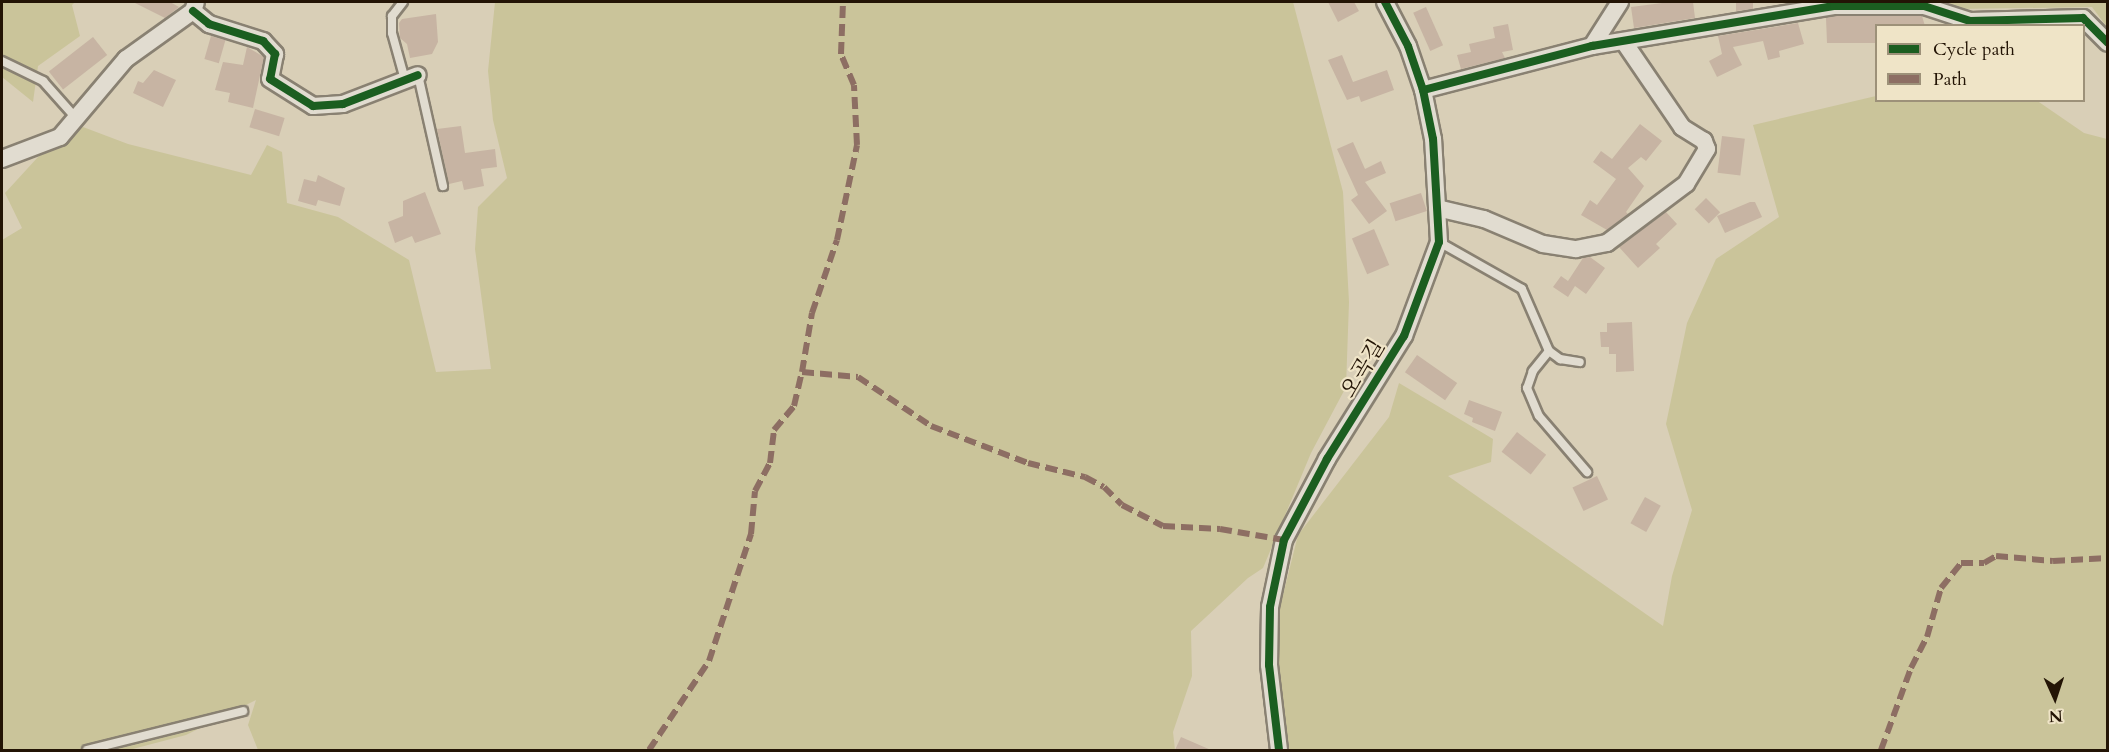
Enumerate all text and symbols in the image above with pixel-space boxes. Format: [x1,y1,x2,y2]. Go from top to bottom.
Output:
legend [1875,24,2085,102]
text: Cycle path [1933,37,2015,62]
text: Path [1933,67,1967,92]
street label: 오곡길 [1335,335,1391,403]
north arrow [2025,668,2085,728]
text: N [2048,705,2063,727]

